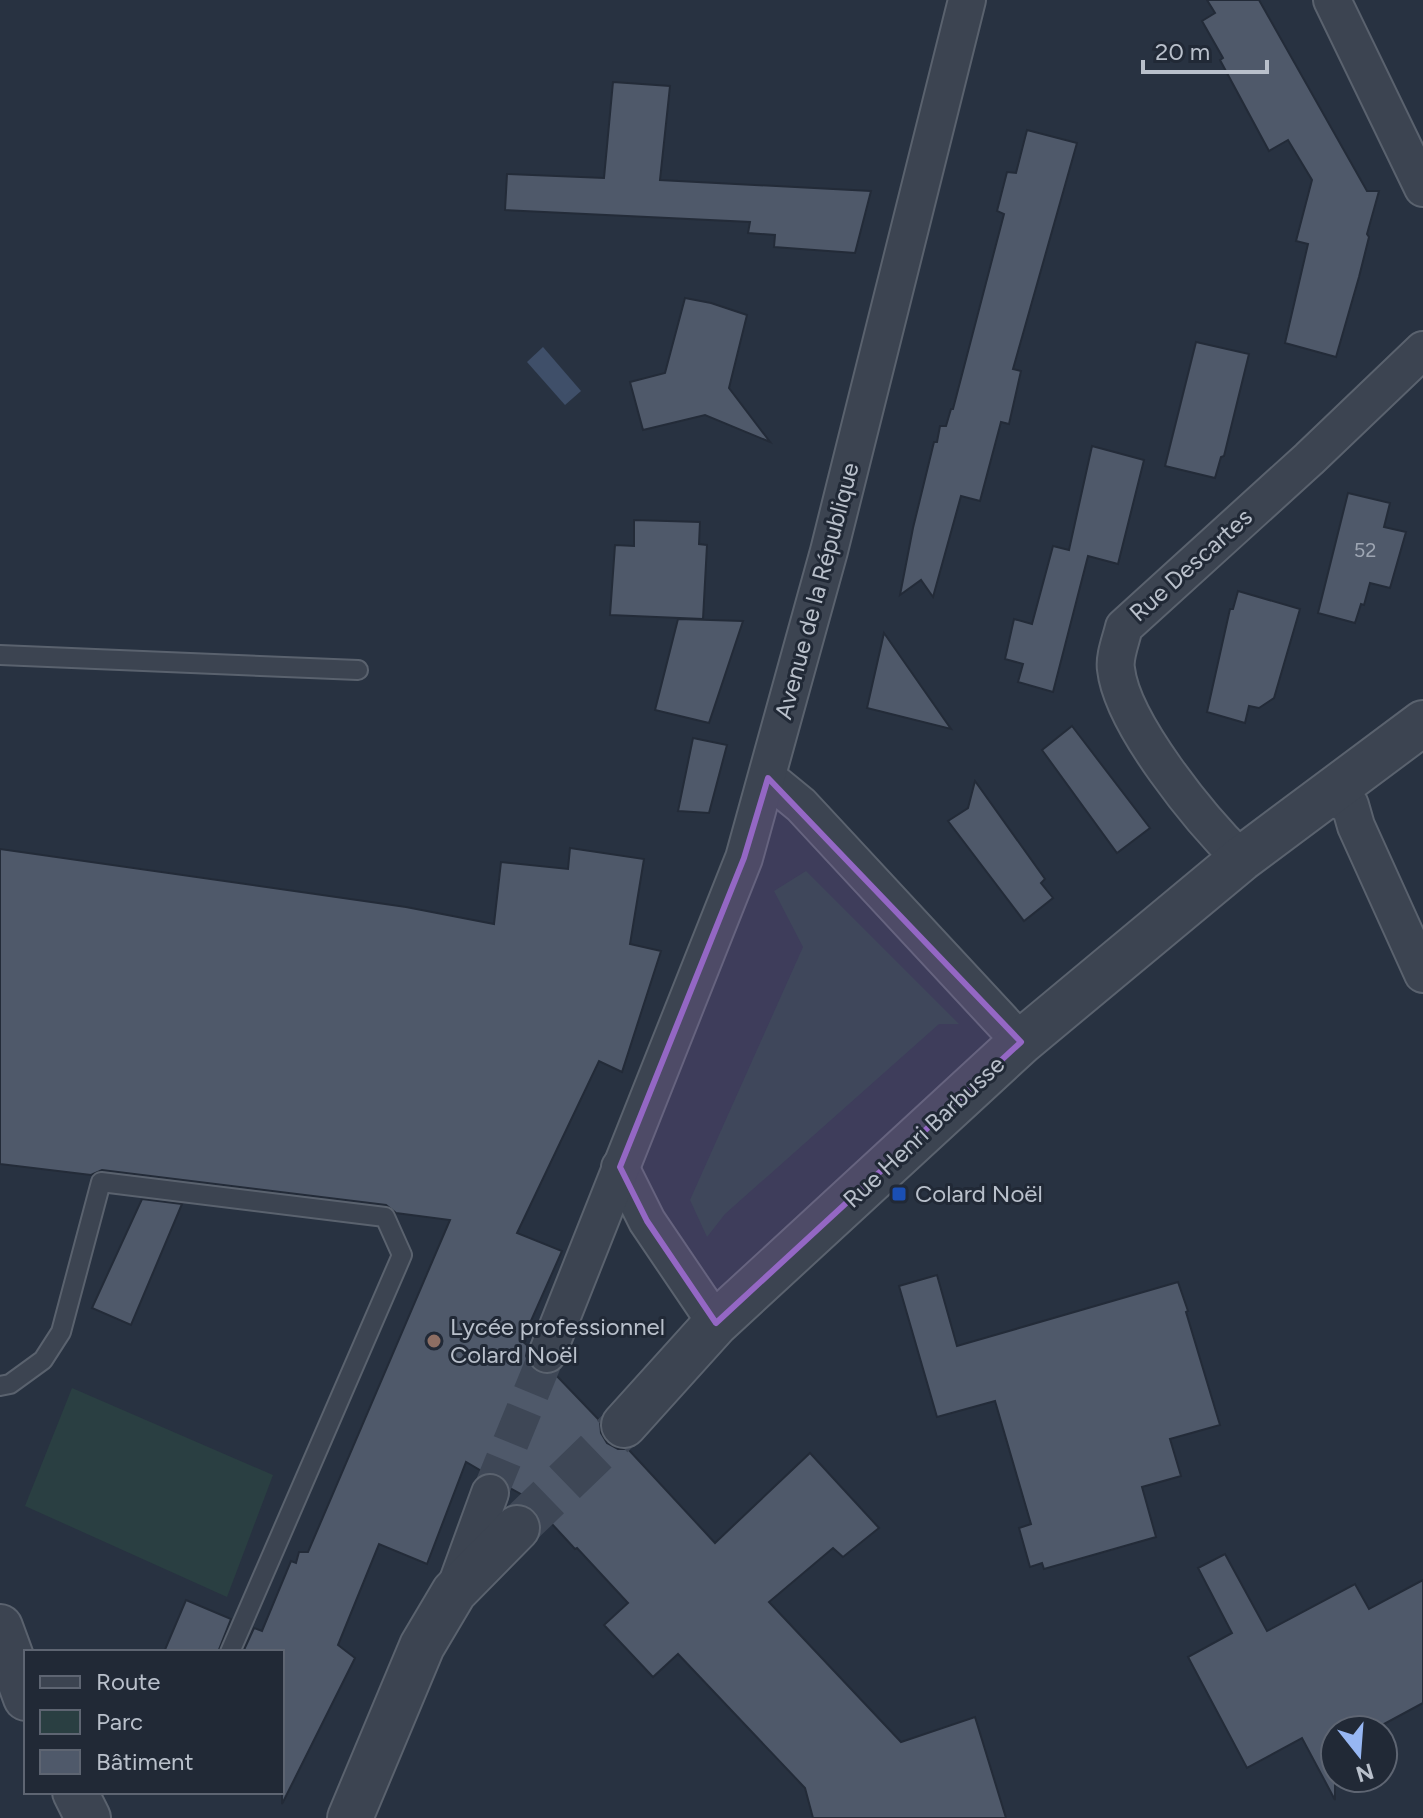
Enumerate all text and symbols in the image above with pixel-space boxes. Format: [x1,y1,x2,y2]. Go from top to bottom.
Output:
scale bar [1143,24,1267,74]
text: 20 m [1155,37,1210,66]
street label: Avenue de la République [768,459,865,722]
street label: Rue Descartes [1123,502,1258,627]
house number: 52 [1354,538,1376,562]
street label: Rue Henri Barbusse [837,1050,1010,1214]
place label: Colard Noël [915,1179,1043,1208]
marker: Colard Noël [890,1185,908,1203]
place label: Lycée professionnel Colard Noël [450,1312,665,1369]
marker: Lycée professionnel Colard Noël [425,1332,443,1350]
legend [24,1650,284,1794]
text: Route [96,1667,160,1696]
text: Parc [96,1707,143,1736]
north arrow [1319,1714,1399,1794]
text: Bâtiment [96,1747,194,1776]
text: N [1353,1757,1377,1788]

